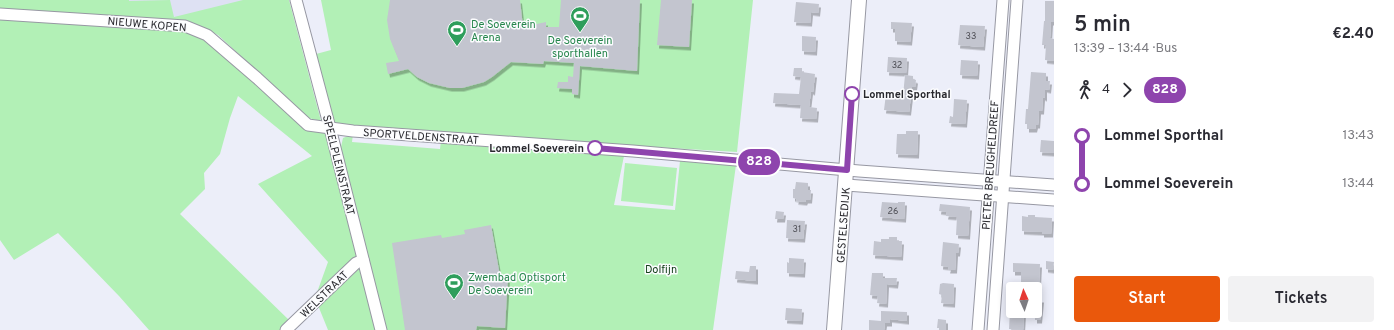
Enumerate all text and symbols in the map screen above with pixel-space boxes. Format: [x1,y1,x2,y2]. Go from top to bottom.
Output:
sports icon: De Soeverein sporthallen [569,5,591,33]
text: 5 min [1074,12,1131,39]
street label: NIEUWE KOPEN [107,15,187,35]
place label: De Soeverein Arena [471,18,536,45]
sports icon: De Soeverein Arena [446,19,468,47]
text: €2.40 [1332,25,1374,44]
house number: 33 [966,31,976,42]
place label: De Soeverein sporthallen [548,34,612,61]
text: 13:39 – 13:44 · Bus [1074,41,1177,57]
house number: 32 [892,60,902,71]
icon: walk [1074,79,1096,101]
icon: forward [1116,79,1138,101]
text: 828 [1152,81,1178,98]
text: 4 [1102,82,1110,98]
marker: Lommel Sporthal [844,86,860,102]
place label: Lommel Sporthal [863,88,951,102]
street label: PIETER BREUGHELDREEF [979,100,1003,230]
street label: SPEELPLEINSTRAAT [319,114,357,217]
street label: SPORTVELDENSTRAAT [362,126,479,148]
text: Lommel Sporthal [1104,127,1224,146]
text: 13:43 [1343,128,1374,144]
marker: Lommel Soeverein [587,140,603,156]
place label: Lommel Soeverein [489,142,584,156]
line badge: 828 [736,149,782,175]
text: 828 [746,153,772,170]
text: Lommel Soeverein [1104,175,1233,194]
text: 13:44 [1342,176,1374,192]
street label: GESTELSEDIJK [834,187,854,264]
house number: 26 [888,206,898,217]
house number: 31 [793,224,801,235]
park label: Dolfijn [645,263,677,277]
street label: WELSTRAAT [298,268,352,321]
place label: Zwembad Optisport De Soeverein [468,271,566,298]
sports icon: Zwembad Optisport De Soeverein [443,272,465,300]
button: Start [1074,276,1220,322]
button: Tickets [1228,276,1374,322]
north arrow [1006,282,1042,318]
map controls [1006,282,1042,318]

